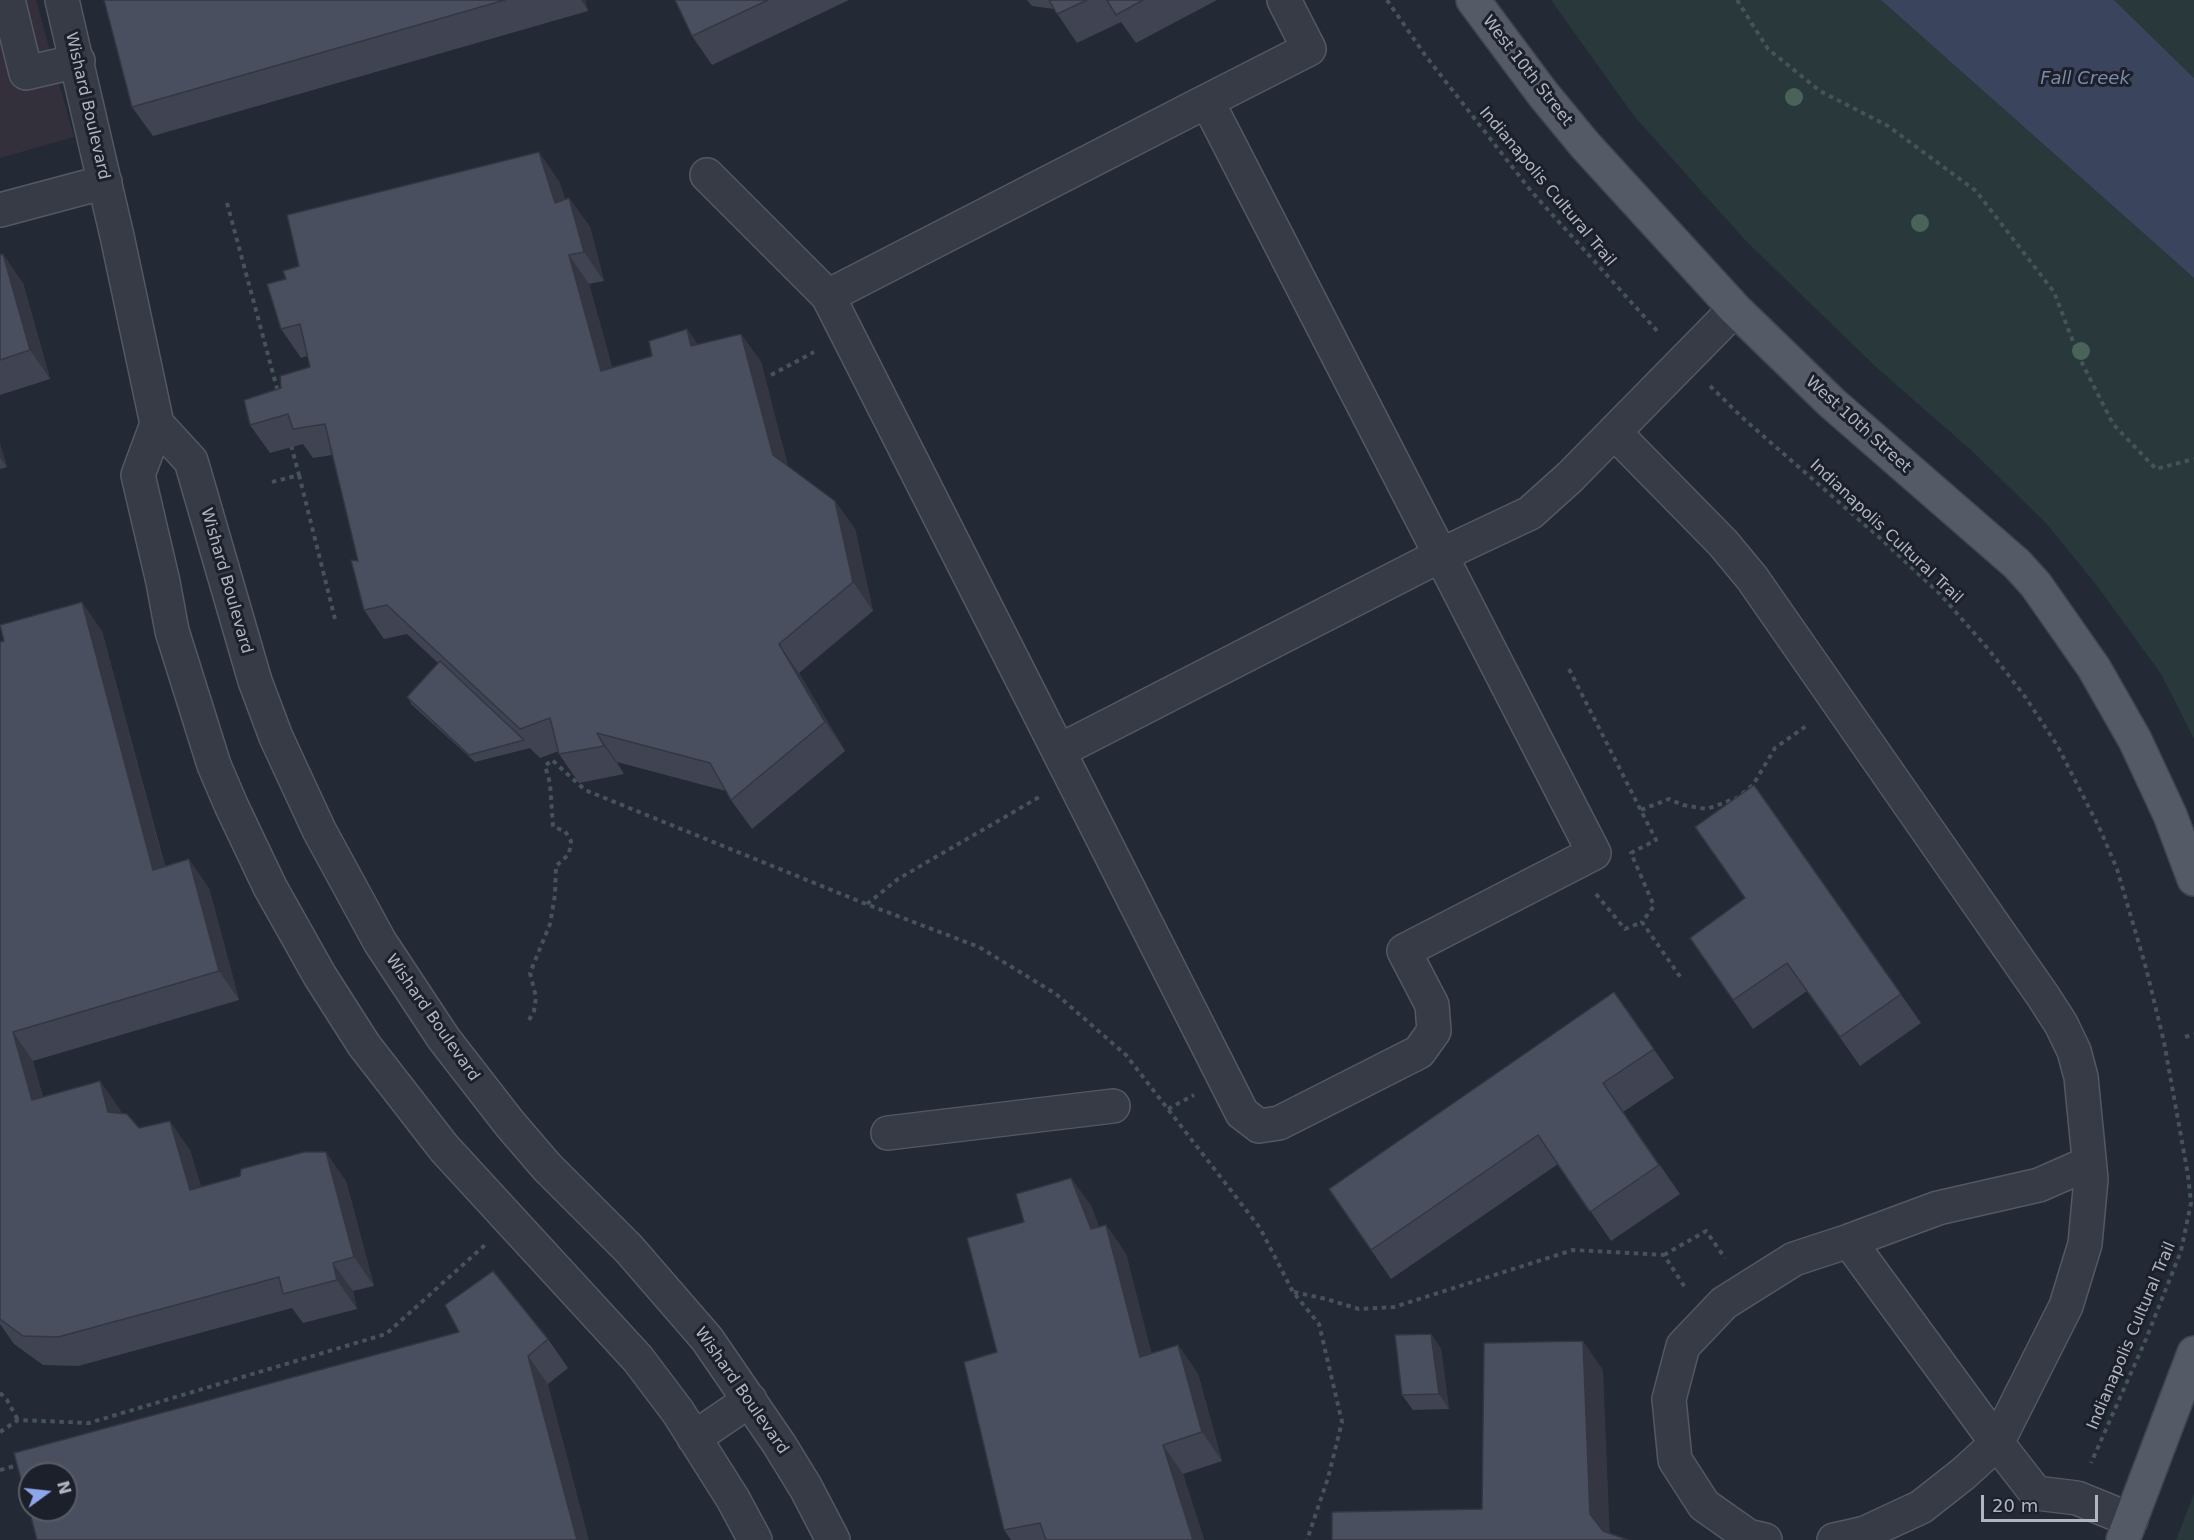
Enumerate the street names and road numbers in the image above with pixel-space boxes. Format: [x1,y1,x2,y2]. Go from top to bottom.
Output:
street label: West 10th Street [1478,12,1576,130]
street label: Wishard Boulevard [61,30,113,182]
street label: Indianapolis Cultural Trail [1475,103,1619,271]
street label: West 10th Street [1801,373,1915,477]
street label: Indianapolis Cultural Trail [1805,456,1967,608]
street label: Wishard Boulevard [196,506,256,656]
street label: Wishard Boulevard [381,951,483,1085]
street label: Indianapolis Cultural Trail [2084,1239,2180,1433]
street label: Wishard Boulevard [690,1324,792,1458]

